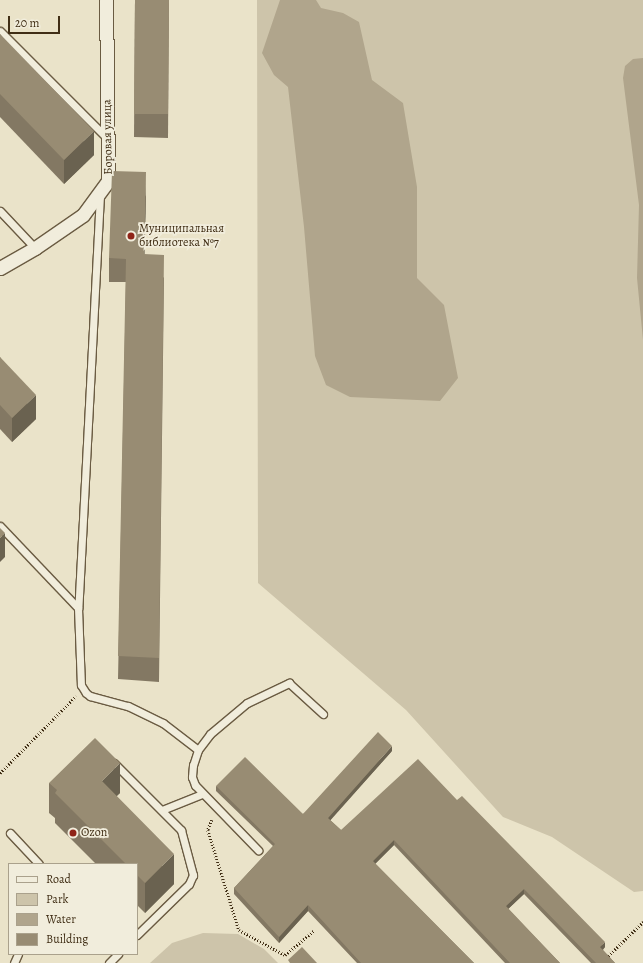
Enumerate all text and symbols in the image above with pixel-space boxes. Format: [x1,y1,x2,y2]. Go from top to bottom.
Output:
scale bar [10,8,62,34]
text: 20 m [15,15,39,31]
street label: Боровая улица [100,99,116,175]
place label: Муниципальная библиотека №7 [139,222,224,250]
marker: Муниципальная библиотека №7 [126,231,136,241]
place label: Ozon [81,826,107,840]
marker: Ozon [68,828,78,838]
legend [8,863,138,955]
text: Road [46,871,71,887]
text: Park [46,891,69,907]
text: Water [46,911,76,927]
text: Building [46,931,88,947]

